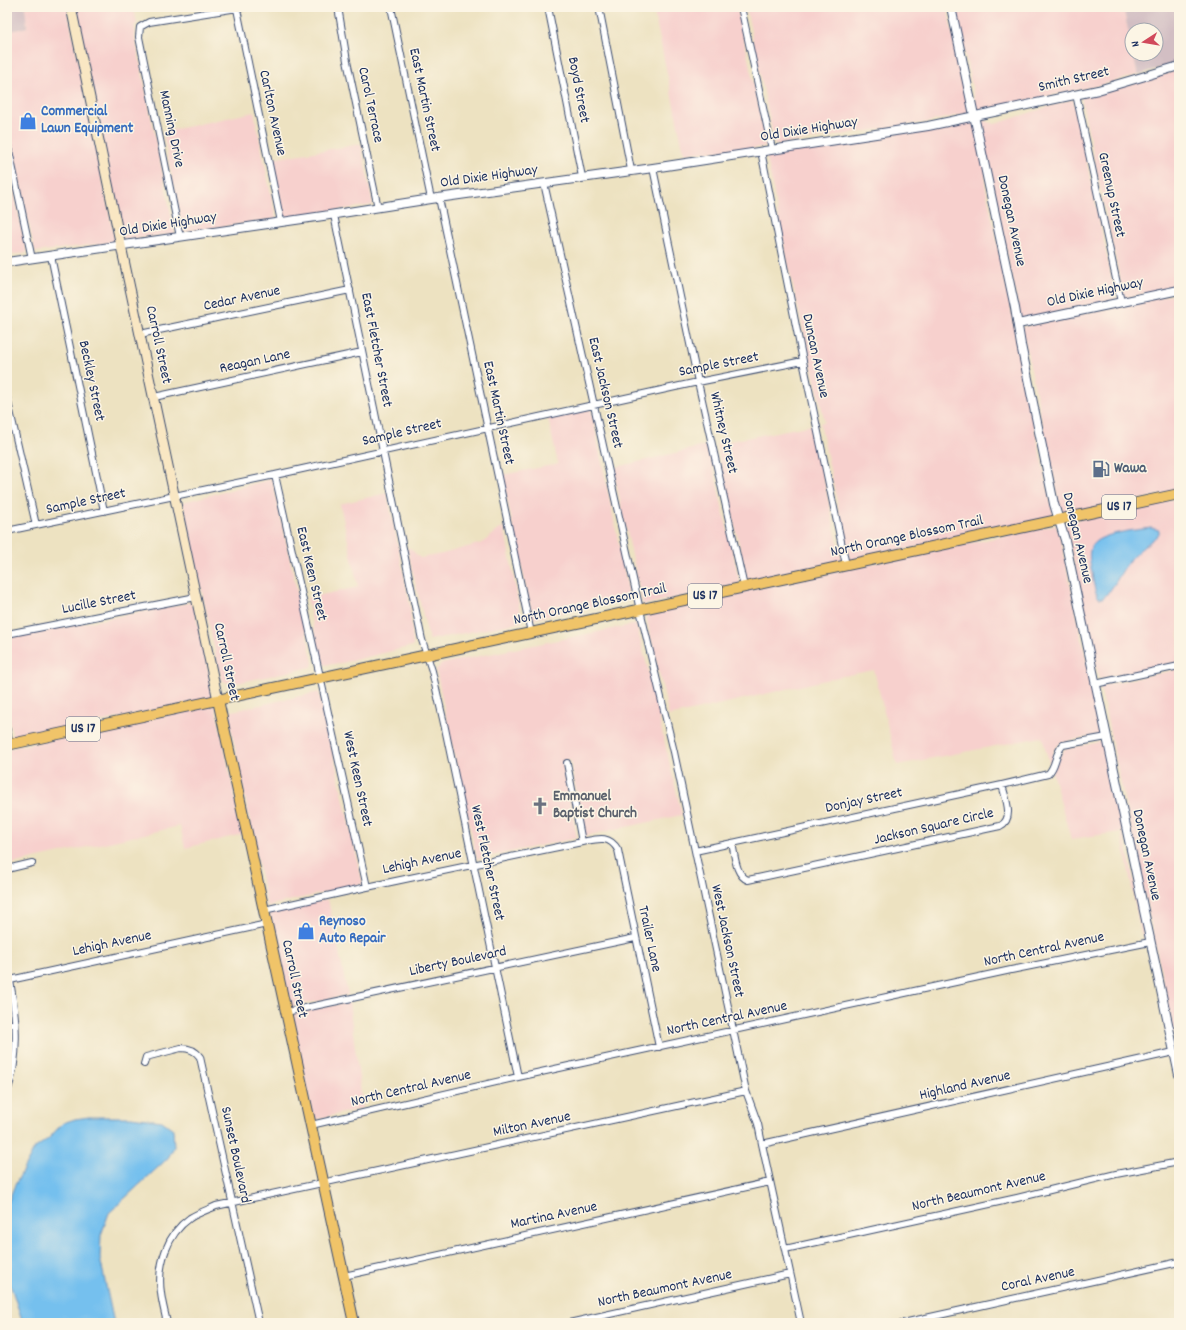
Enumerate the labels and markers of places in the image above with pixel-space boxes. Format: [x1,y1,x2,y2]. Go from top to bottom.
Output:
place label: Commercial Lawn Equipment [41,101,134,140]
shop icon: Commercial Lawn Equipment [18,111,38,131]
place label: Wawa [1114,458,1147,480]
fuel station icon: Wawa [1091,459,1111,479]
place label: Emmanuel Baptist Church [553,786,637,825]
church icon: Emmanuel Baptist Church [530,796,550,816]
place label: Reynoso Auto Repair [319,911,386,950]
shop icon: Reynoso Auto Repair [296,921,316,941]

